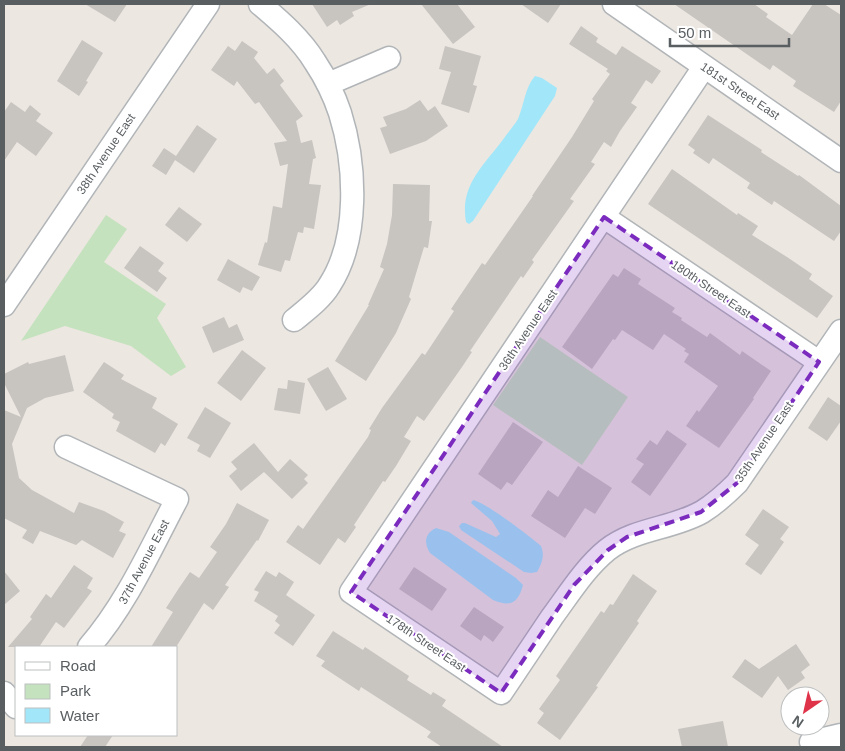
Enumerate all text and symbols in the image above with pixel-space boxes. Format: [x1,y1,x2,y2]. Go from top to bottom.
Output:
scale bar [670,15,789,47]
text: 50 m [678,24,711,41]
street label: 181st Street East [698,59,783,123]
street label: 38th Avenue East [74,111,138,197]
street label: 180th Street East [669,257,754,321]
street label: 36th Avenue East [496,287,560,373]
street label: 35th Avenue East [732,399,796,485]
street label: 37th Avenue East [116,517,173,607]
street label: 178th Street East [384,611,469,675]
legend [15,646,178,736]
text: Road [60,657,96,674]
text: Park [60,682,91,699]
north arrow [780,686,830,736]
text: Water [60,707,99,724]
text: N [789,712,806,731]

